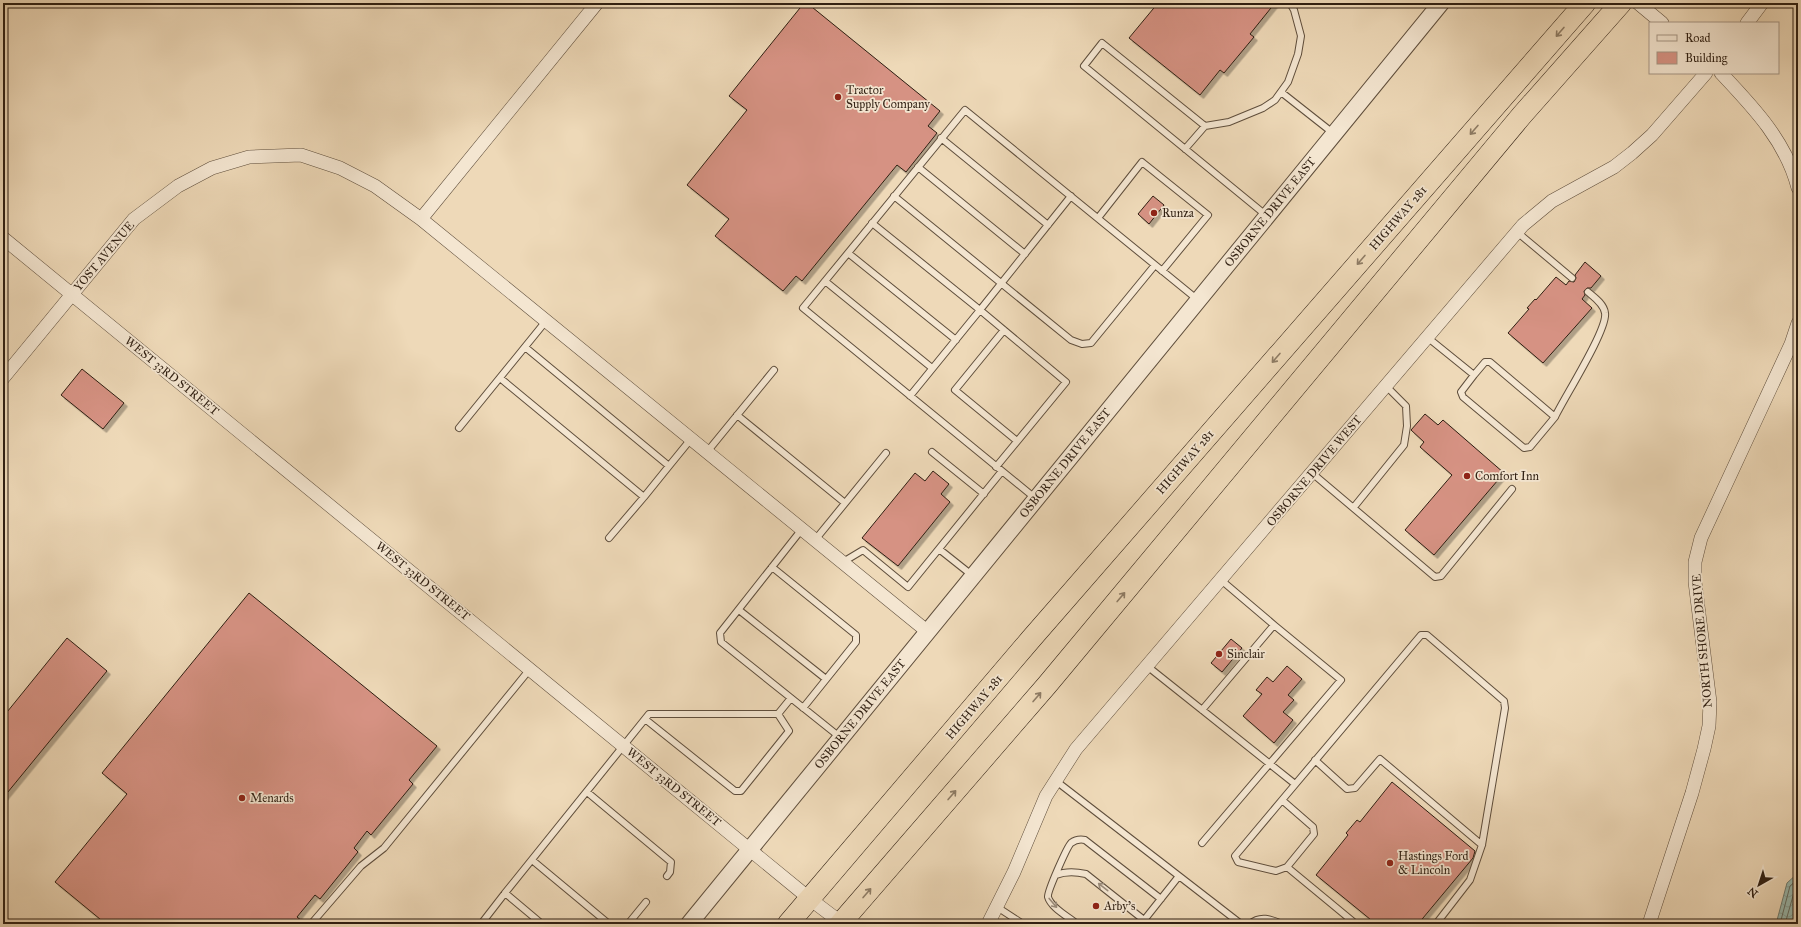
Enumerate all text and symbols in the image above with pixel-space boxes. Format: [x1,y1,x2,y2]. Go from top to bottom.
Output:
legend [1649,22,1779,74]
one-way arrow [1555,27,1564,38]
text: Road [1685,31,1711,45]
text: Building [1685,51,1728,66]
place label: Tractor Supply Company [846,83,930,111]
marker: Tractor Supply Company [833,92,843,102]
one-way arrow [1470,125,1479,136]
street label: OSBORNE DRIVE EAST [1221,154,1319,270]
street label: HIGHWAY 281 [1366,183,1430,253]
place label: Runza [1162,206,1195,220]
marker: Runza [1149,208,1159,218]
street label: YOST AVENUE [71,218,137,294]
one-way arrow [1357,255,1366,265]
street label: WEST 33RD STREET [122,334,222,418]
one-way arrow [1271,353,1280,363]
street label: OSBORNE DRIVE EAST [1016,405,1114,521]
street label: OSBORNE DRIVE WEST [1264,413,1364,529]
street label: HIGHWAY 281 [1153,427,1217,497]
place label: Comfort Inn [1475,469,1539,483]
marker: Comfort Inn [1462,471,1472,481]
street label: WEST 33RD STREET [373,539,473,623]
street label: NORTH SHORE DRIVE [1689,573,1715,708]
one-way arrow [1116,592,1125,602]
place label: Sinclair [1227,647,1265,661]
marker: Sinclair [1214,649,1224,659]
street label: OSBORNE DRIVE EAST [811,656,909,772]
street label: HIGHWAY 281 [943,672,1005,742]
one-way arrow [1033,691,1042,702]
street label: WEST 33RD STREET [624,745,724,829]
one-way arrow [948,790,957,800]
place label: Menards [250,791,294,805]
marker: Menards [237,793,247,803]
place label: Hastings Ford & Lincoln [1398,849,1469,877]
marker: Hastings Ford & Lincoln [1385,858,1395,868]
north arrow [1739,865,1779,905]
one-way arrow [1097,883,1108,892]
text: N [1745,884,1761,900]
one-way arrow [862,888,872,898]
one-way arrow [1048,898,1057,908]
place label: Arby's [1103,899,1135,913]
marker: Arby's [1091,901,1101,911]

